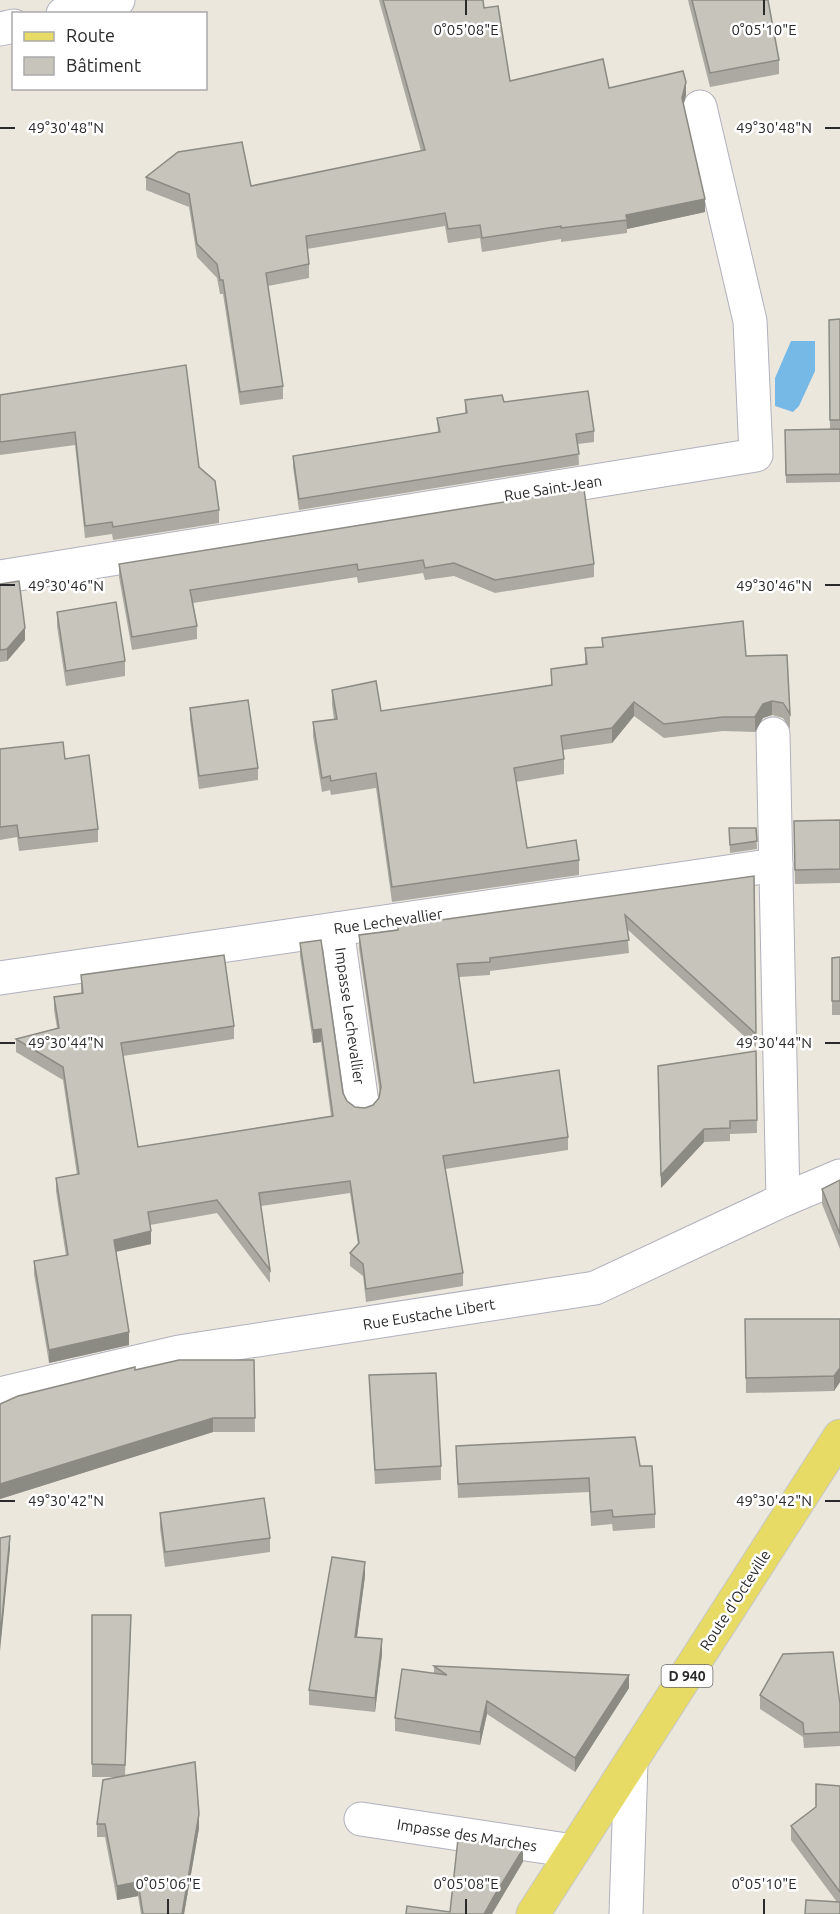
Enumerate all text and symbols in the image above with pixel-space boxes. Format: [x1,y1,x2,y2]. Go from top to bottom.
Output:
legend [12,12,207,90]
text: 0°05'08"E [433,21,499,38]
text: 0°05'10"E [731,21,797,38]
text: Route [66,25,115,45]
text: Bâtiment [66,55,141,75]
text: 49°30'48"N [28,119,104,136]
text: 49°30'48"N [736,119,812,136]
street label: Rue Saint-Jean [503,472,603,504]
text: 49°30'46"N [28,577,104,594]
text: 49°30'46"N [736,577,812,594]
street label: Rue Lechevallier [332,905,444,937]
street label: Impasse Lechevallier [332,946,368,1086]
text: 49°30'44"N [28,1034,104,1051]
text: 49°30'44"N [736,1034,812,1051]
street label: Rue Eustache Libert [362,1295,496,1333]
text: 49°30'42"N [28,1492,104,1509]
text: 49°30'42"N [736,1492,812,1509]
street label: Route d'Octeville [696,1547,774,1653]
road number: D 940 [662,1665,712,1687]
street label: Impasse des Marches [396,1816,538,1854]
text: 0°05'06"E [135,1875,201,1892]
text: 0°05'08"E [433,1875,499,1892]
text: 0°05'10"E [731,1875,797,1892]

